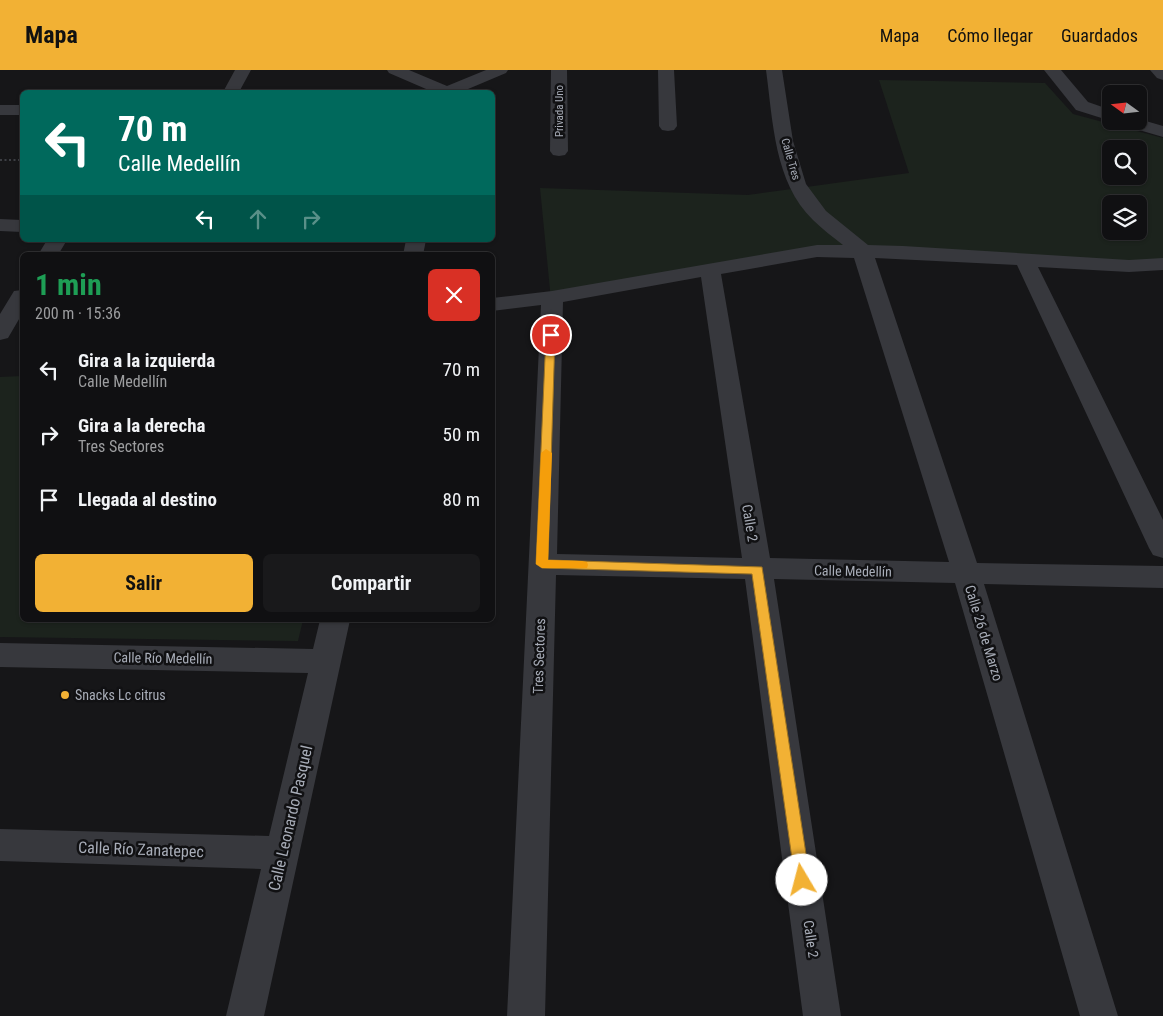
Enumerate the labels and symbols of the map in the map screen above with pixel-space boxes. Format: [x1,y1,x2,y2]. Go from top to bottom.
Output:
street label: Privada Uno [553,84,566,137]
north arrow [1102,85,1148,130]
street label: Calle Tres [778,137,803,181]
pin [530,314,572,356]
street label: Calle 2 [739,503,761,543]
street label: Calle Medellín [814,562,892,580]
street label: Calle 26 de Marzo [962,583,1006,683]
street label: Tres Sectores [530,618,548,694]
street label: Calle Río Medellín [113,649,213,667]
place label: Snacks Lc citrus [75,687,166,703]
marker: Snacks Lc citrus [59,689,71,701]
street label: Calle Leonardo Pasquel [264,743,316,893]
street label: Calle Río Zanatepec [78,838,204,861]
position arrow [775,853,827,905]
street label: Calle 2 [800,919,822,959]

